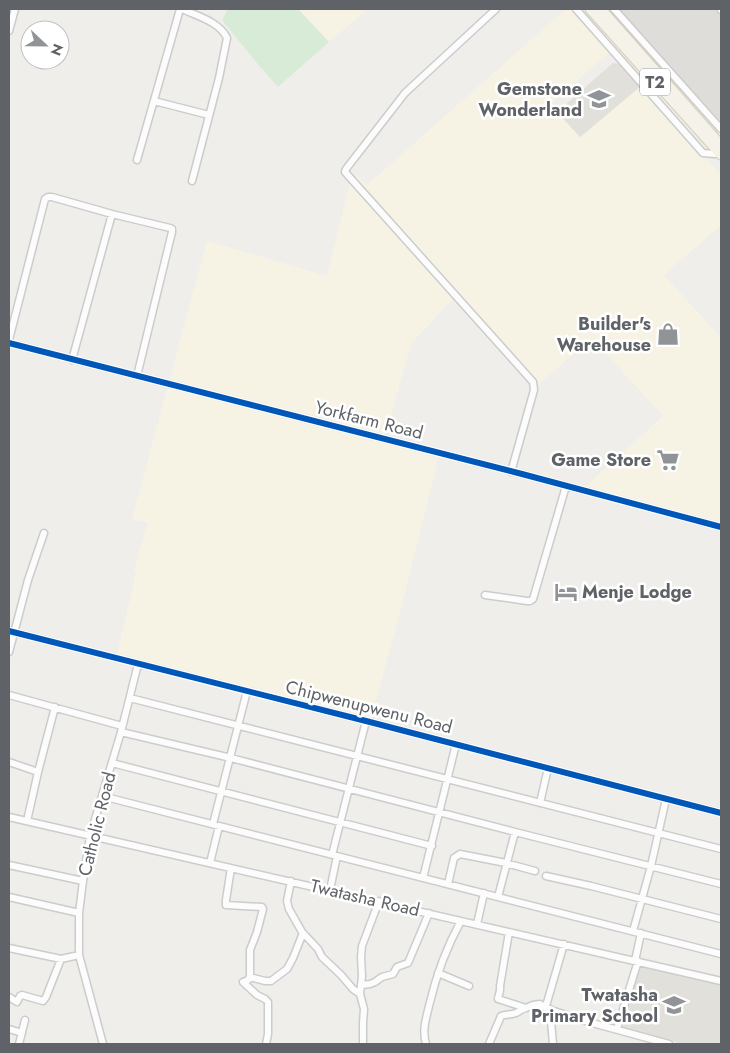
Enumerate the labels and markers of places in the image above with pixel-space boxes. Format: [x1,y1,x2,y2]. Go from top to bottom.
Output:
place label: Gemstone Wonderland [478,76,582,123]
school or university icon: Gemstone Wonderland [586,86,612,112]
place label: Builder's Warehouse [557,311,651,358]
shop icon: Builder's Warehouse [655,321,681,347]
place label: Game Store [551,447,651,473]
supermarket icon: Game Store [655,447,681,473]
hotel icon: Menje Lodge [553,579,579,605]
place label: Menje Lodge [582,579,692,605]
place label: Twatasha Primary School [531,982,658,1029]
school or university icon: Twatasha Primary School [661,992,687,1018]

